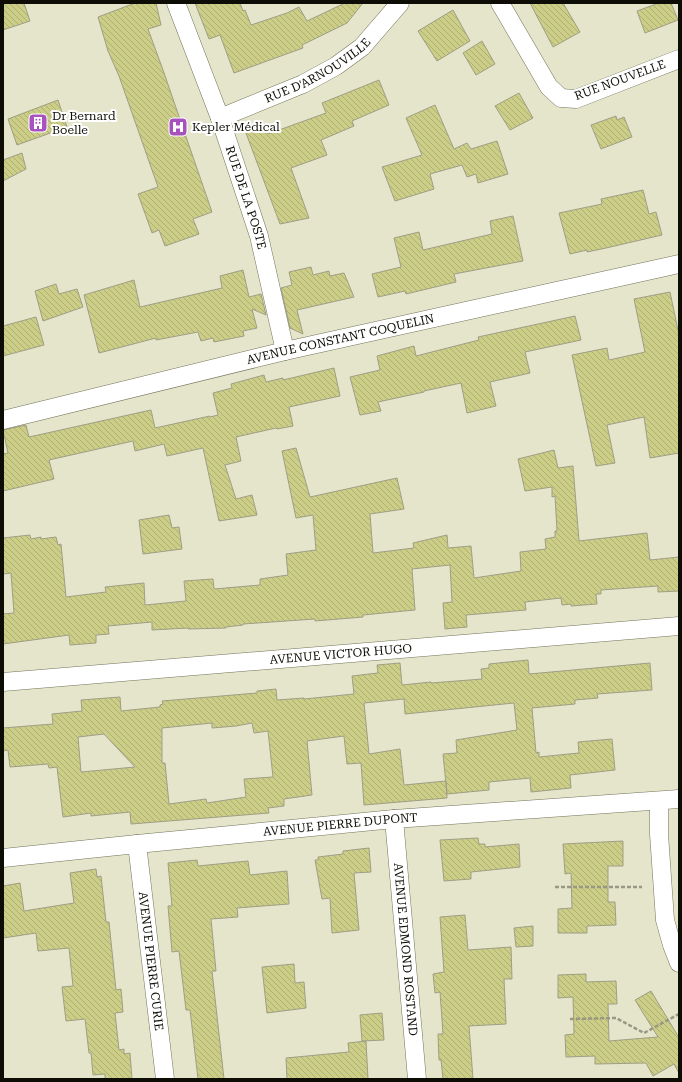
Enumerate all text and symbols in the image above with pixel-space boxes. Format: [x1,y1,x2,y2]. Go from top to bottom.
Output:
street label: RUE D'ARNOUVILLE [263,35,374,106]
street label: RUE NOUVELLE [573,57,667,103]
place label: Dr Bernard Boelle [52,109,116,137]
building icon: Dr Bernard Boelle [27,112,49,134]
hospital icon: Kepler Médical [167,116,189,138]
place label: Kepler Médical [192,120,280,134]
street label: RUE DE LA POSTE [223,144,269,251]
street label: AVENUE CONSTANT COQUELIN [245,311,436,367]
street label: AVENUE VICTOR HUGO [269,641,413,667]
street label: AVENUE PIERRE DUPONT [262,810,418,839]
street label: AVENUE EDMOND ROSTAND [391,862,420,1037]
street label: AVENUE PIERRE CURIE [136,891,166,1031]

